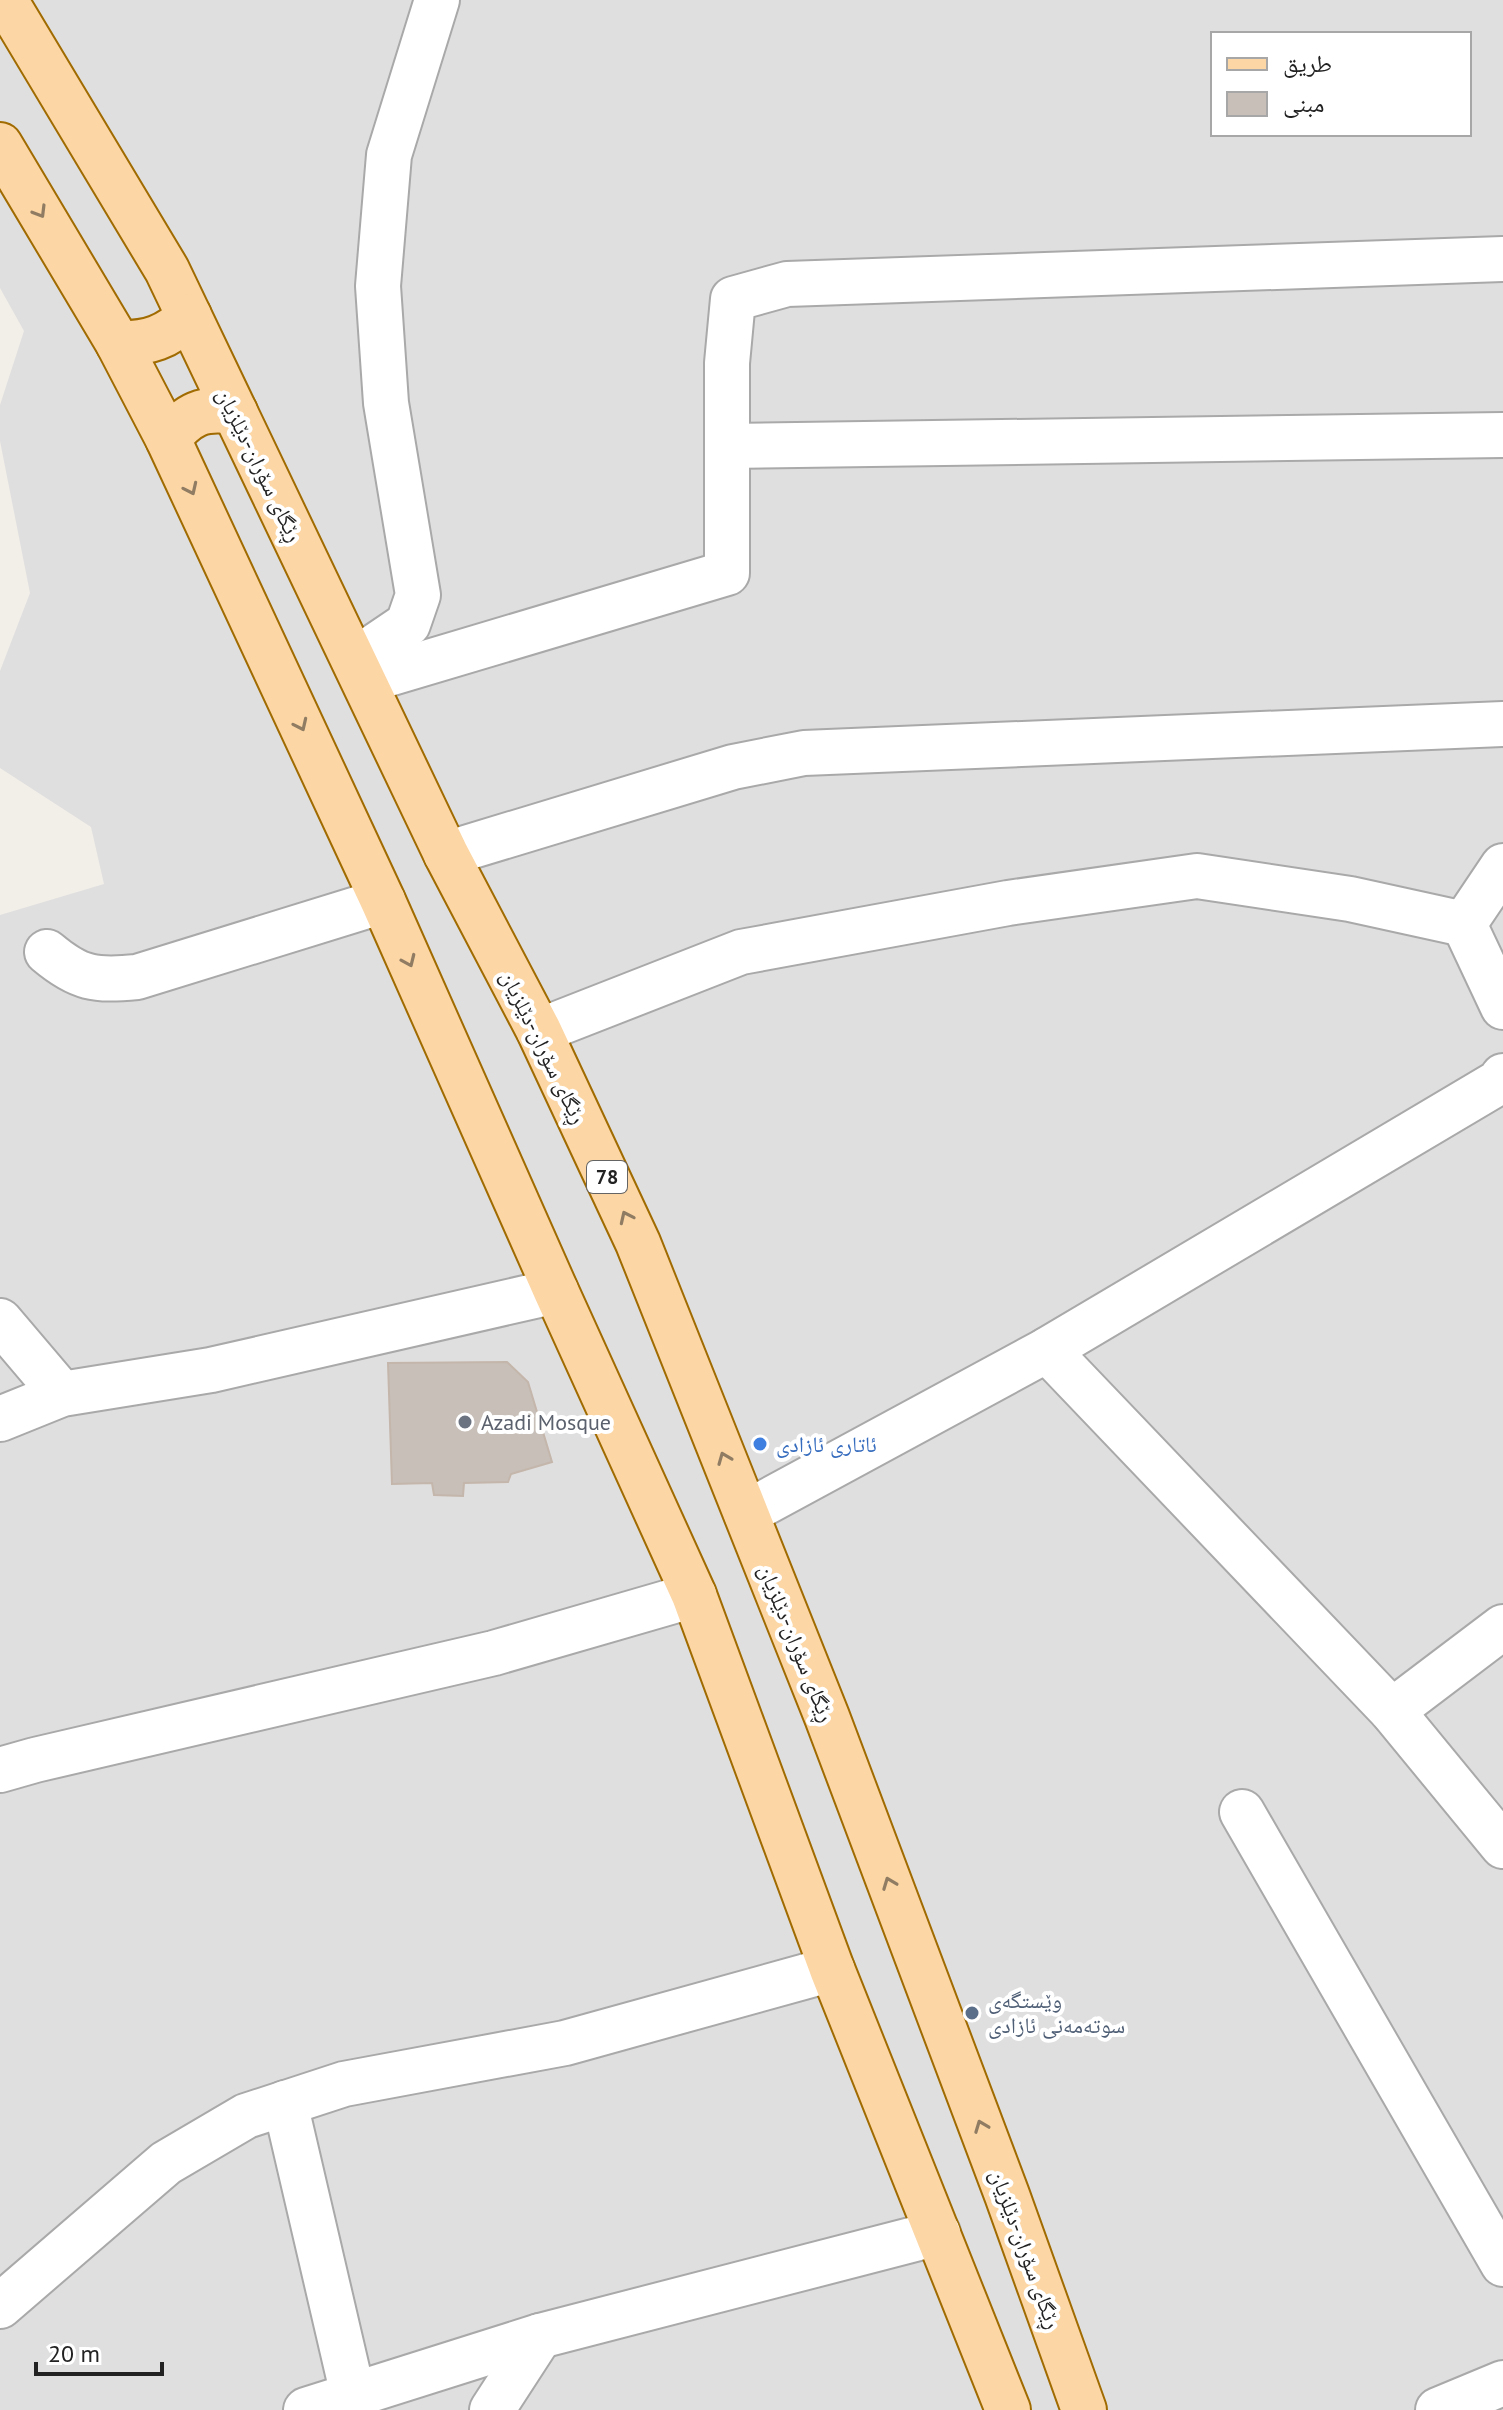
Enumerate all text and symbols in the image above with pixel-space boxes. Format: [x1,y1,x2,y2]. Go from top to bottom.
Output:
legend [1211,32,1471,136]
text: طريق [1283,48,1332,79]
text: مبنى [1283,88,1324,119]
one-way arrow [30,203,46,218]
street label: ڕێگای سۆران-دێلزیان [207,384,309,548]
one-way arrow [181,481,197,496]
one-way arrow [291,717,307,731]
one-way arrow [400,953,416,967]
street label: ڕێگای سۆران-دێلزیان [491,966,593,1130]
road number: 78 [587,1161,627,1193]
one-way arrow [620,1211,636,1225]
place label: Azadi Mosque [481,1408,611,1436]
marker: Azadi Mosque [456,1413,474,1431]
place label: ئاتاری ئازادی [776,1430,877,1458]
marker: ئاتاری ئازادی [751,1435,769,1453]
one-way arrow [717,1452,734,1466]
street label: ڕێگای سۆران-دێلزیان [749,1560,841,1727]
one-way arrow [882,1877,899,1891]
place label: وێستگەی سوتەمەنی ئازادی [988,1986,1125,2039]
marker: وێستگەی سوتەمەنی ئازادی [963,2004,981,2022]
one-way arrow [974,2120,991,2134]
street label: ڕێگای سۆران-دێلزیان [981,2166,1068,2334]
scale bar [36,2326,162,2376]
text: 20 m [48,2338,100,2369]

